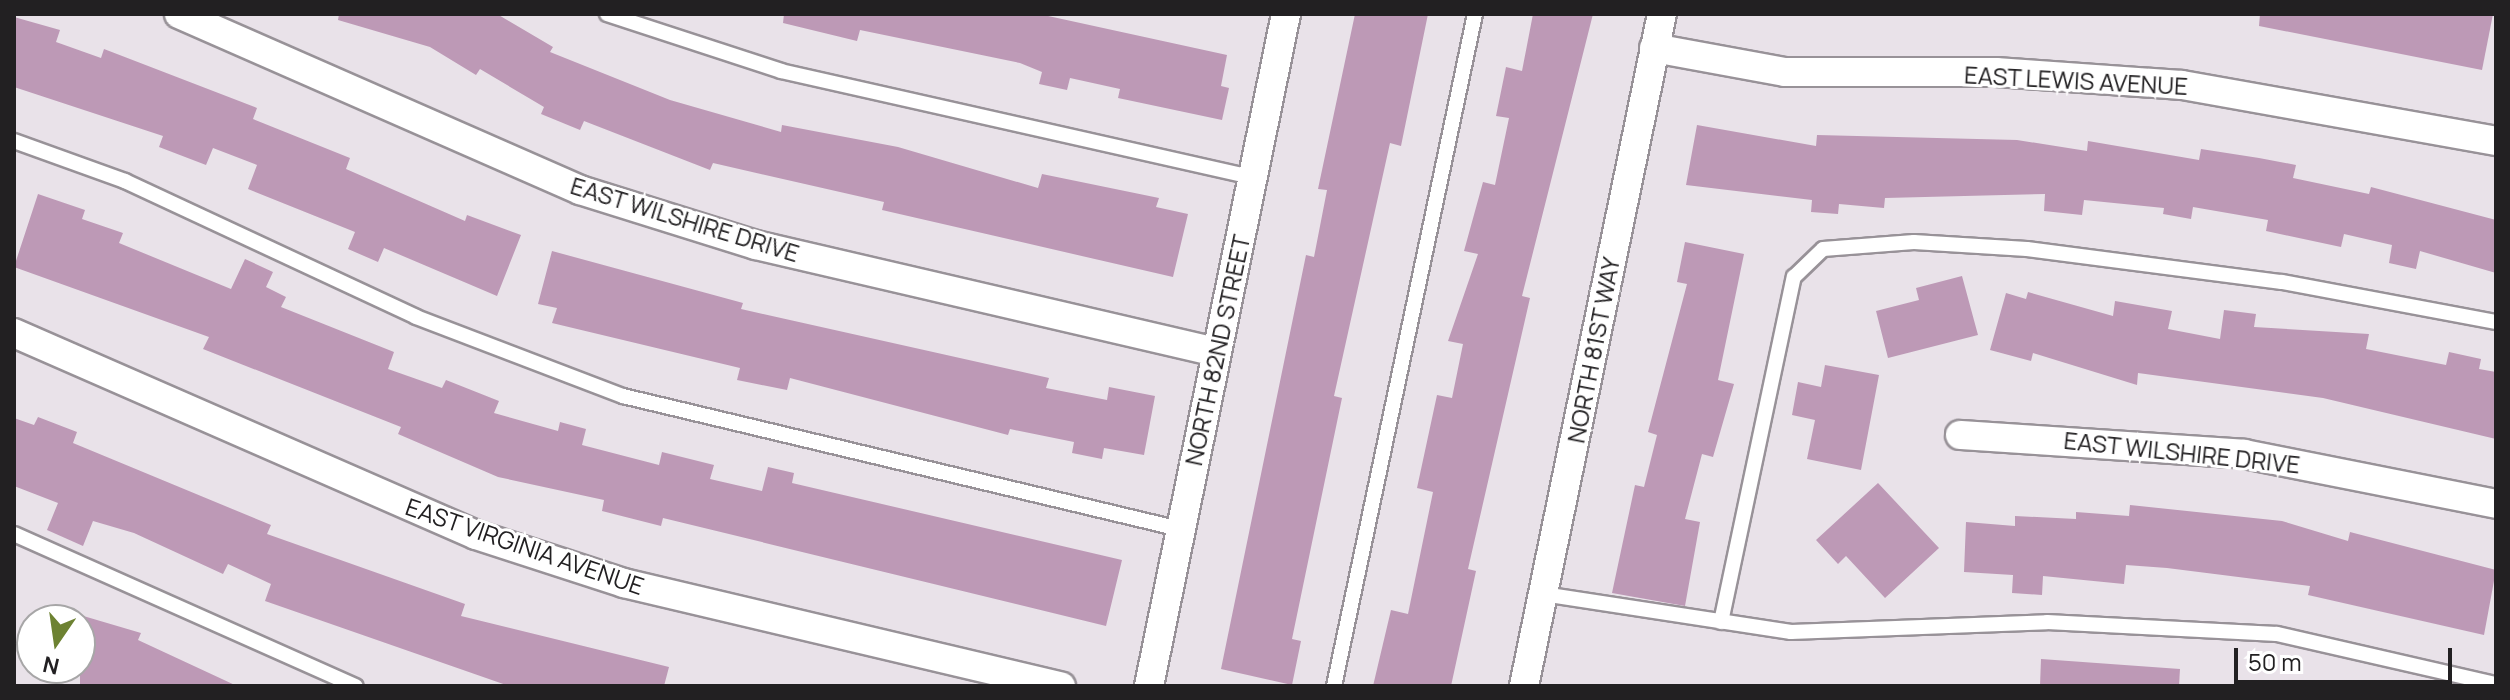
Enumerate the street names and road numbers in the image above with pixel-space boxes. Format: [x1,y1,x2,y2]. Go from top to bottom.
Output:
street label: EAST LEWIS AVENUE [1963,60,2189,100]
street label: EAST WILSHIRE DRIVE [567,170,803,268]
street label: NORTH 82ND STREET [1178,232,1256,468]
street label: NORTH 81ST WAY [1561,254,1625,446]
street label: EAST WILSHIRE DRIVE [2062,425,2302,479]
street label: EAST VIRGINIA AVENUE [402,492,648,600]

